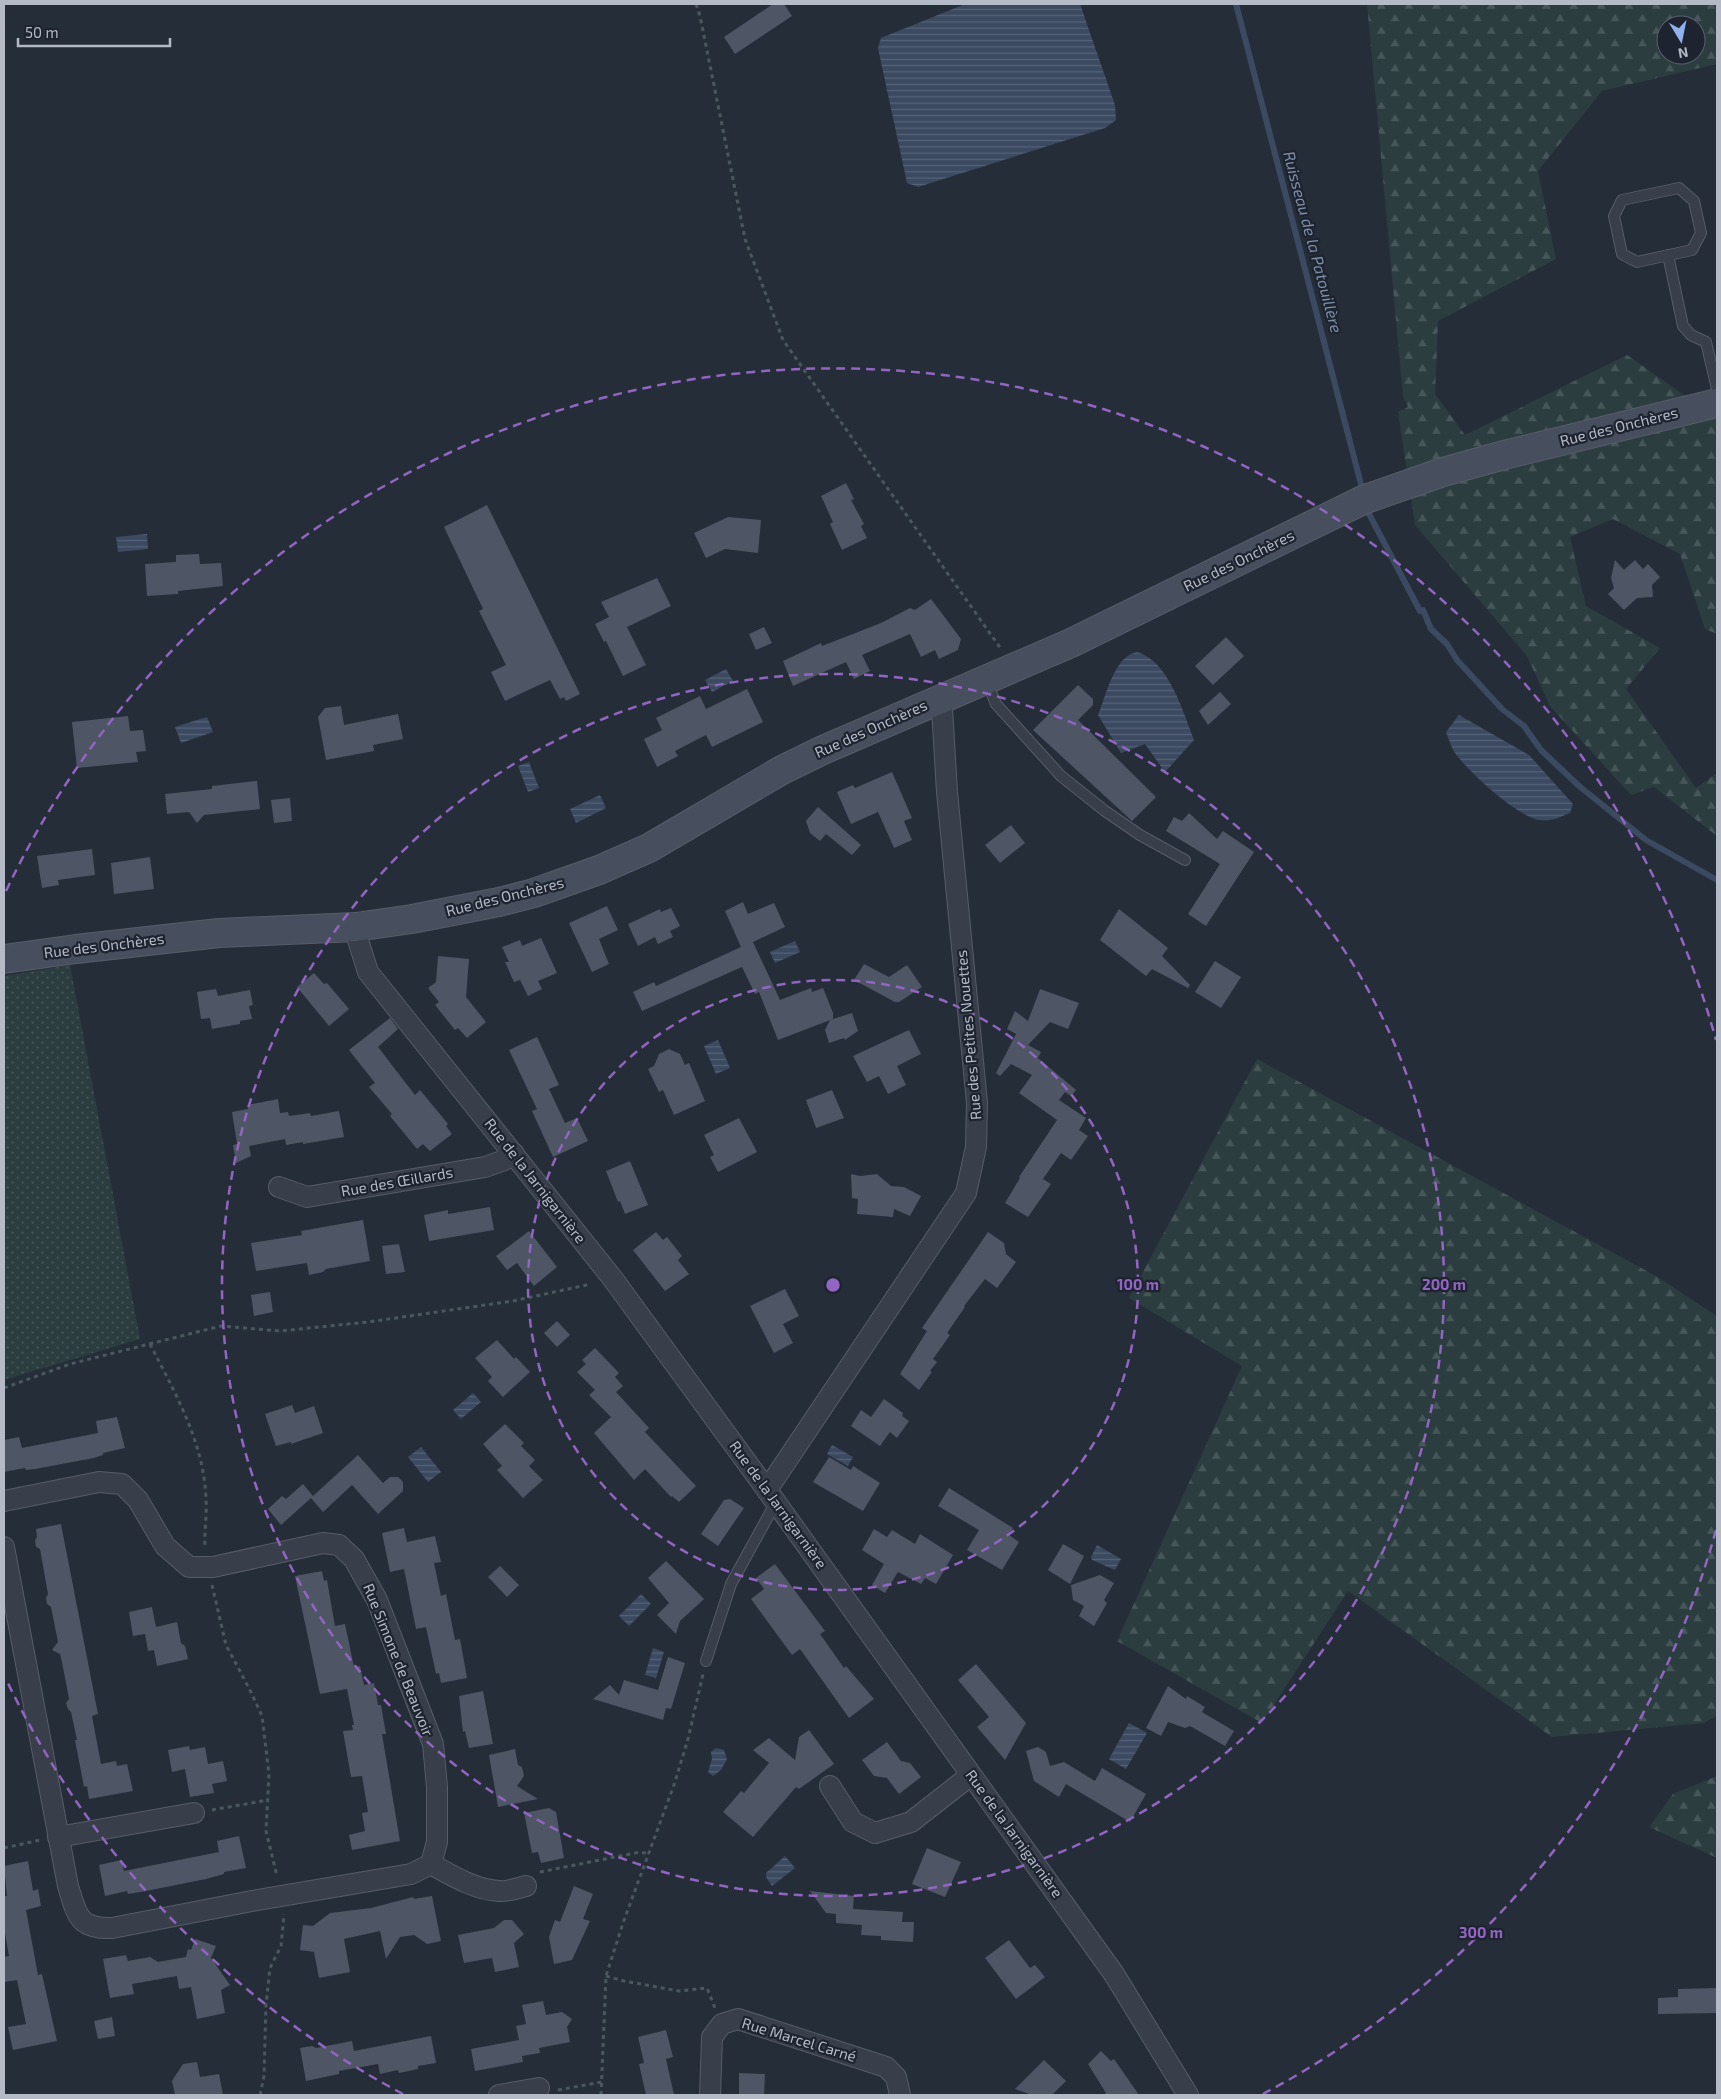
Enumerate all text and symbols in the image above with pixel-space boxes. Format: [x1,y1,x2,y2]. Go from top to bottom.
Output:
scale bar [18,15,170,47]
north arrow [1656,15,1706,65]
text: 50 m [25,23,59,41]
text: N [1677,44,1690,63]
water label: Ruisseau de la Patouillère [1280,149,1347,335]
street label: Rue des Onchères [1558,403,1680,449]
street label: Rue des Onchères [1180,525,1297,595]
street label: Rue des Onchères [812,695,930,761]
street label: Rue des Onchères [444,873,566,919]
street label: Rue des Onchères [43,929,165,961]
street label: Rue des Petites Nouettes [952,949,984,1121]
street label: Rue de la Jarnigarnière [481,1114,590,1246]
street label: Rue des Œillards [339,1162,454,1200]
text: 100 m [1117,1275,1159,1293]
text: 200 m [1422,1275,1466,1293]
centre of rings [824,1276,842,1294]
street label: Rue de la Jarnigarnière [726,1437,831,1572]
street label: Rue Simone de Beauvoir [360,1581,438,1739]
street label: Rue de la Jarnigarnière [962,1766,1067,1901]
text: 300 m [1459,1923,1503,1941]
street label: Rue Marcel Carné [740,2013,859,2065]

